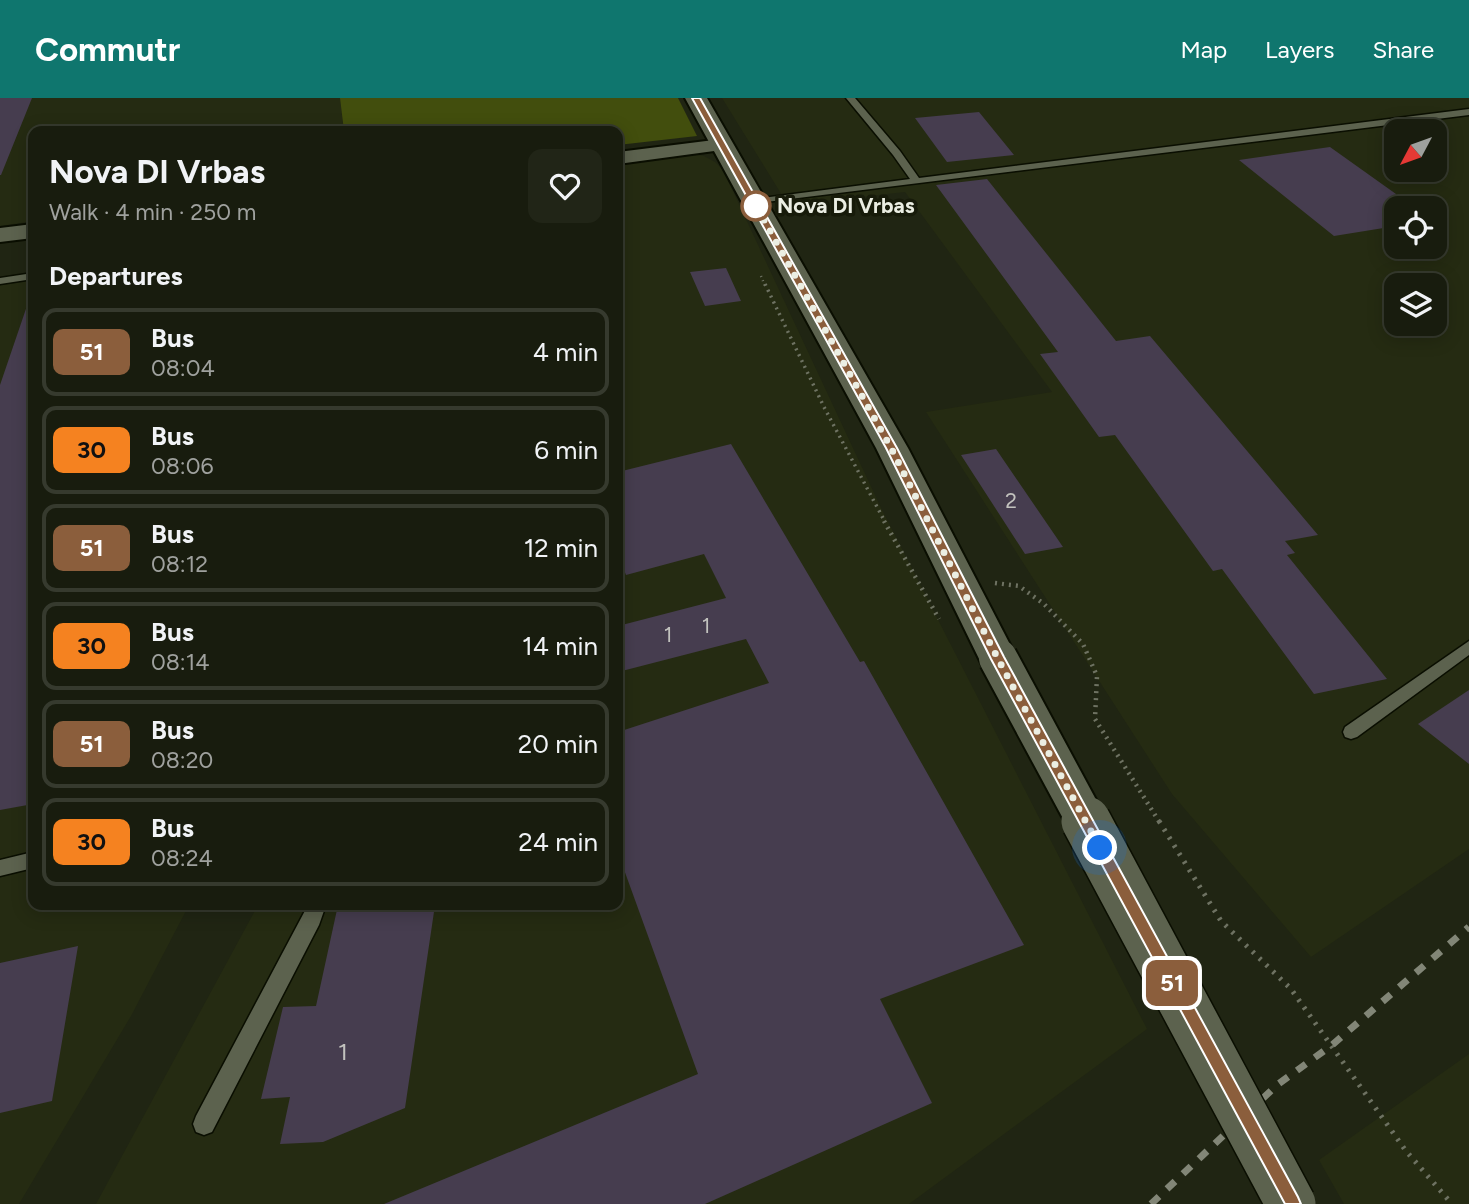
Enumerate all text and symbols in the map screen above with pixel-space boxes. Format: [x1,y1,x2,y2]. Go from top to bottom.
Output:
text: Commutr [35,30,180,69]
text: Map [1180,35,1227,64]
text: Layers [1265,35,1334,64]
text: Share [1372,35,1434,64]
north arrow [1384,119,1447,182]
map controls [1384,119,1447,336]
button: heart [528,149,602,223]
text: Nova DI Vrbas [49,152,265,191]
marker: Nova DI Vrbas [741,191,771,221]
place label: Nova DI Vrbas [777,193,915,218]
button: locate [1384,196,1447,259]
text: Walk · 4 min · 250 m [49,198,256,226]
text: Departures [49,260,183,292]
button: layers [1384,273,1447,336]
text: Bus [151,322,194,354]
text: 4 min [533,336,598,368]
text: 51 [79,337,104,366]
text: 08:04 [151,354,215,382]
text: Bus [151,420,194,452]
text: 6 min [534,434,598,466]
text: 30 [77,435,106,464]
text: 08:06 [151,452,213,480]
house number: 2 [1005,488,1017,513]
text: Bus [151,518,194,550]
text: 12 min [524,532,598,564]
text: 51 [79,533,104,562]
text: 08:12 [151,550,208,578]
house number: 1 [702,613,710,638]
text: Bus [151,616,194,648]
house number: 1 [664,622,672,647]
text: 14 min [522,630,598,662]
text: 30 [77,631,106,660]
text: 08:14 [151,648,209,676]
text: Bus [151,714,194,746]
text: 20 min [518,728,598,760]
text: 51 [79,729,104,758]
text: 08:20 [151,746,213,774]
text: Bus [151,812,194,844]
text: 24 min [518,826,598,858]
text: 30 [77,827,106,856]
your location [1082,830,1117,865]
text: 08:24 [151,844,213,872]
line badge: 51 [1140,960,1204,1006]
text: 51 [1160,968,1184,997]
house number: 1 [338,1037,348,1066]

